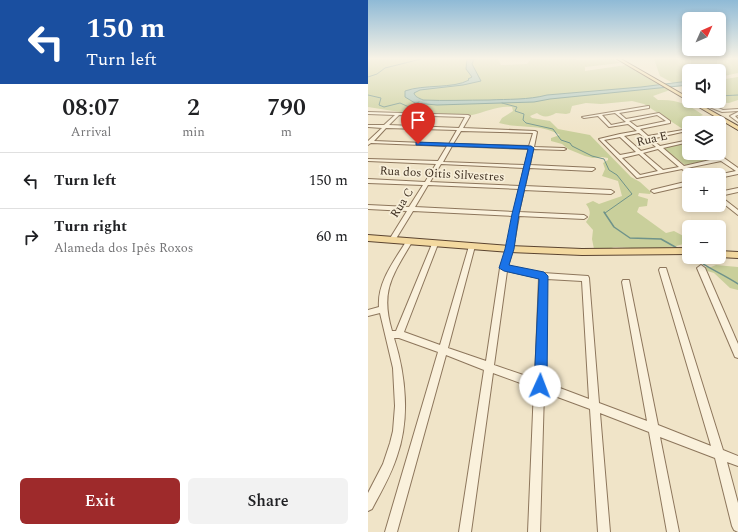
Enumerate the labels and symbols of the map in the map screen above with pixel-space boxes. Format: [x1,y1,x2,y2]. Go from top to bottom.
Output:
north arrow [682,12,726,56]
pin [401,103,435,144]
street label: Rua E [635,126,669,152]
street label: Rua dos Oitis Silvestres [379,161,505,187]
street label: Rua C [385,184,419,222]
position arrow [519,365,561,407]

